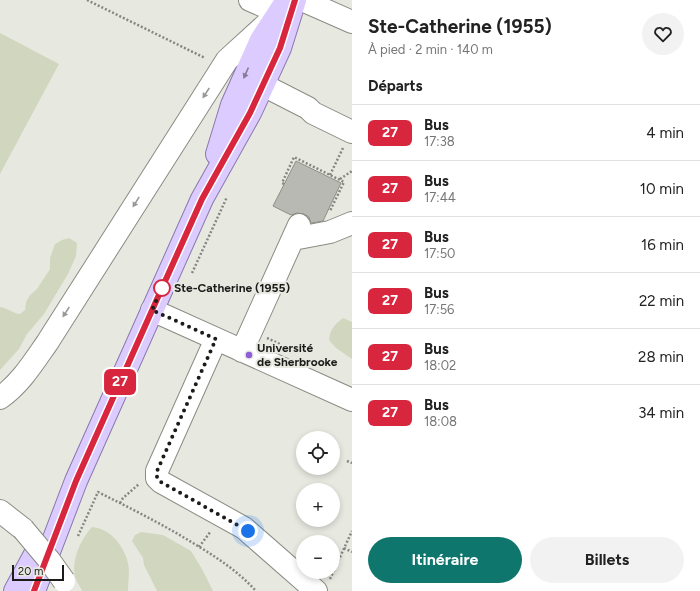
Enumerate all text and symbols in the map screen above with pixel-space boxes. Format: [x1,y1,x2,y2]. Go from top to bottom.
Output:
button: heart [642,13,684,55]
text: Ste-Catherine (1955) [368,15,552,38]
text: À pied · 2 min · 140 m [368,42,493,57]
one-way arrow [243,67,249,78]
text: Départs [368,77,423,95]
one-way arrow [202,88,210,98]
text: Bus [424,116,449,134]
text: 27 [382,124,398,141]
text: 4 min [646,124,684,142]
text: 17:38 [424,134,455,149]
text: Bus [424,172,449,190]
text: 27 [382,180,398,197]
text: 10 min [640,180,684,198]
text: 17:44 [424,190,456,205]
one-way arrow [132,197,140,207]
text: Bus [424,228,449,246]
text: 27 [382,236,398,253]
text: 16 min [641,236,684,254]
text: 17:50 [424,246,455,261]
marker: Ste-Catherine (1955) [153,279,171,297]
place label: Ste-Catherine (1955) [174,281,291,295]
text: Bus [424,284,449,302]
text: 27 [382,292,398,309]
text: 22 min [639,292,684,310]
text: 17:56 [424,302,454,317]
one-way arrow [63,306,70,318]
text: Bus [424,340,449,358]
place label: Université de Sherbrooke [257,341,338,369]
text: 27 [382,348,398,365]
text: 28 min [638,348,684,366]
marker: Université de Sherbrooke [244,350,254,360]
text: 18:02 [424,358,456,373]
line badge: 27 [102,369,138,395]
text: 27 [112,373,128,390]
text: Bus [424,396,449,414]
text: 27 [382,404,398,421]
text: 34 min [638,404,684,422]
text: 18:08 [424,414,457,429]
map controls [296,431,340,579]
button: locate [296,431,340,475]
button: + [296,483,340,527]
your location [238,521,258,541]
button: − [296,535,340,579]
button: Itinéraire [368,537,522,583]
button: Billets [530,537,684,583]
scale bar [12,563,64,582]
text: 20 m [18,565,43,578]

